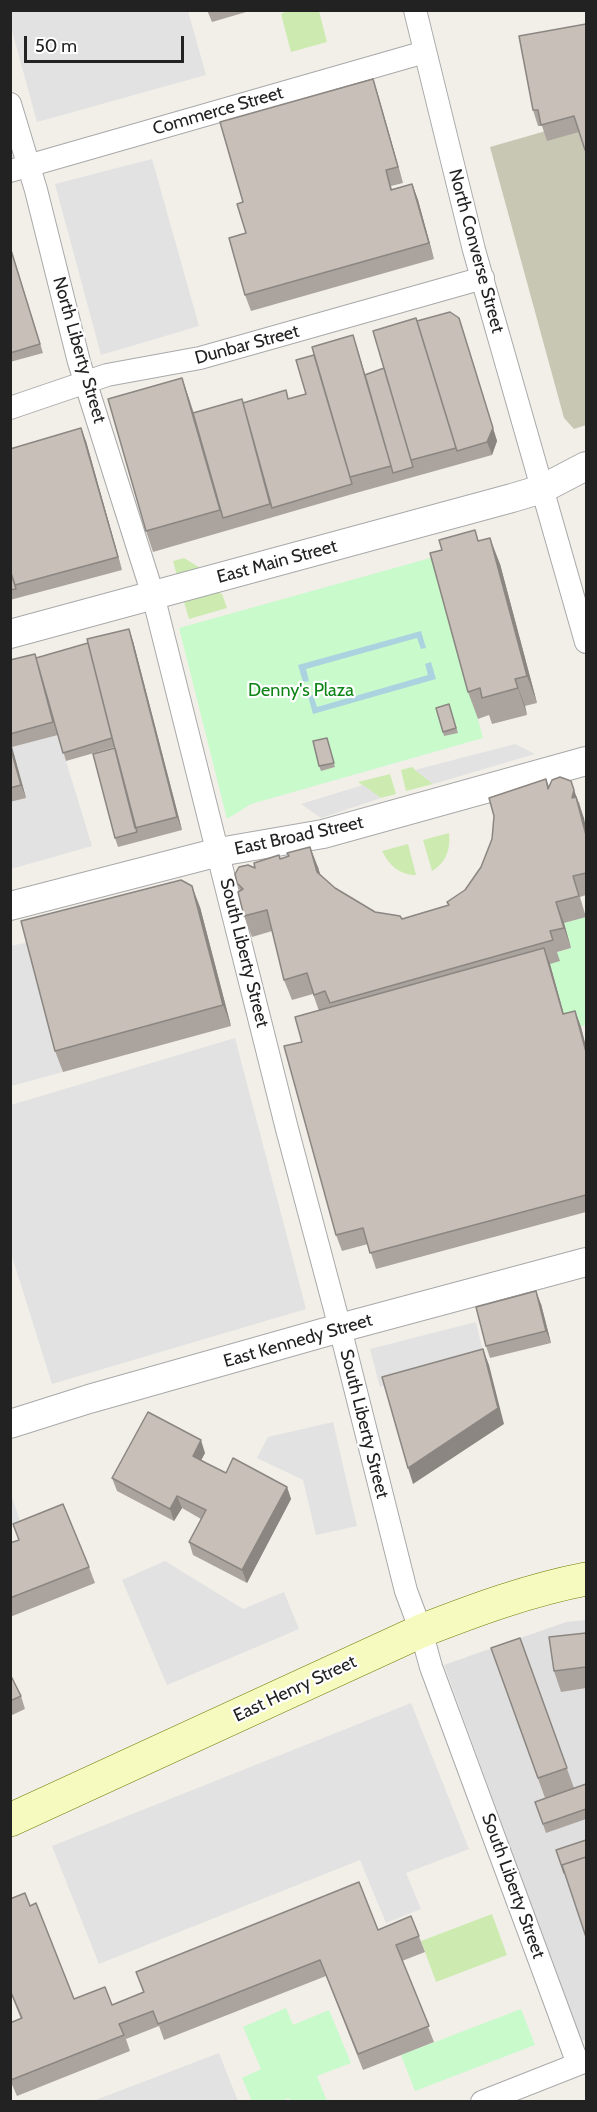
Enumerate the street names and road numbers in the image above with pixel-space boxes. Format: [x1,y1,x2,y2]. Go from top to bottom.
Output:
street label: Commerce Street [150,82,286,140]
street label: North Converse Street [444,167,508,335]
street label: North Liberty Street [48,274,110,426]
street label: Dunbar Street [192,321,302,369]
street label: East Main Street [215,536,339,588]
street label: East Broad Street [233,812,365,860]
street label: South Liberty Street [215,876,273,1030]
street label: East Kennedy Street [221,1309,375,1373]
street label: South Liberty Street [335,1347,393,1501]
street label: East Henry Street [230,1651,360,1727]
street label: South Liberty Street [477,1810,549,1962]

